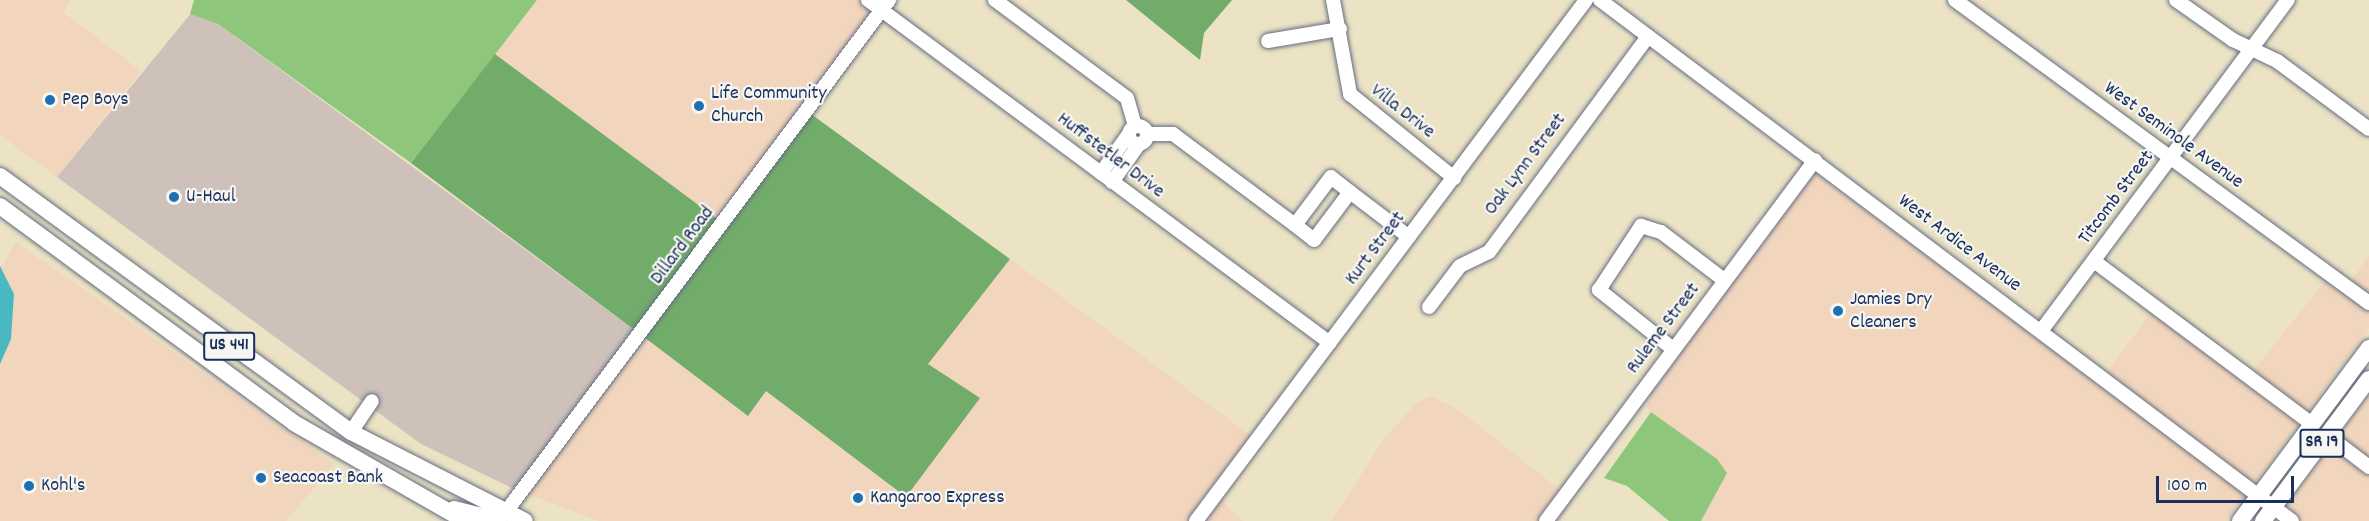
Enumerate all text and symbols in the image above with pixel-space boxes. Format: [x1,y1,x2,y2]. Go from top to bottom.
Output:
street label: West Seminole Avenue [2099,77,2247,195]
street label: Villa Drive [1365,79,1439,145]
place label: Life Community Church [711,83,827,130]
place label: Pep Boys [62,88,129,112]
marker: Pep Boys [43,93,57,107]
marker: Life Community Church [692,99,706,113]
street label: Huffstetler Drive [1051,108,1169,204]
street label: Oak Lynn Street [1480,109,1572,221]
street label: Titcomb Street [2074,146,2160,250]
place label: U-Haul [186,185,235,209]
marker: U-Haul [167,190,181,204]
street label: West Ardice Avenue [1893,190,2025,298]
street label: Dillard Road [646,202,720,290]
street label: Kurt Street [1341,208,1411,290]
street label: Ruleme Street [1622,279,1706,379]
place label: Jamies Dry Cleaners [1850,288,1932,335]
marker: Jamies Dry Cleaners [1831,304,1845,318]
road number: US 441 [202,331,256,361]
road number: SR 19 [2298,428,2346,458]
scale bar [2159,464,2297,502]
place label: Seacoast Bank [273,466,383,490]
marker: Seacoast Bank [254,471,268,485]
place label: Kohl's [41,474,85,498]
text: 100 m [2167,474,2207,499]
marker: Kohl's [22,479,36,493]
place label: Kangaroo Express [870,486,1005,510]
marker: Kangaroo Express [851,491,865,505]

